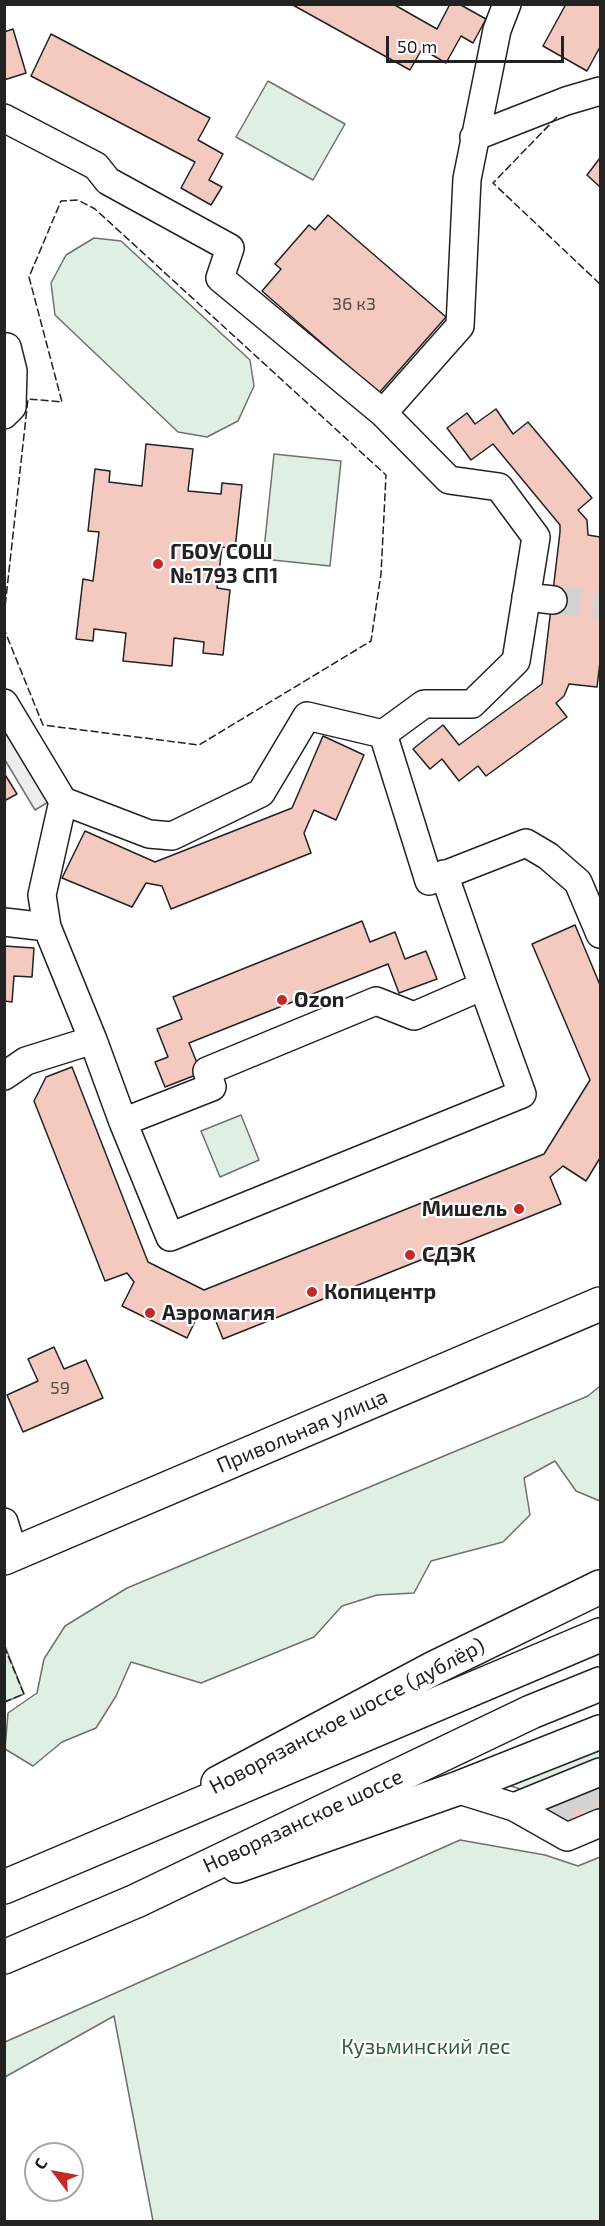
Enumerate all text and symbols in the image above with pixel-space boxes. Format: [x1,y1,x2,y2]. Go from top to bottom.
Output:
scale bar [389,24,568,62]
text: 50 m [397,35,437,57]
house number: 36 к3 [332,293,376,315]
place label: ГБОУ СОШ №1793 СП1 [170,539,278,589]
marker: ГБОУ СОШ №1793 СП1 [151,557,165,571]
place label: Ozon [294,987,344,1013]
marker: Ozon [275,993,289,1007]
place label: Мишель [422,1196,507,1222]
marker: Мишель [512,1202,526,1216]
place label: СДЭК [422,1242,476,1268]
marker: СДЭК [403,1248,417,1262]
place label: Копицентр [324,1279,436,1305]
marker: Копицентр [305,1285,319,1299]
place label: Аэромагия [162,1300,275,1326]
marker: Аэромагия [143,1306,157,1320]
house number: 59 [50,1377,70,1399]
street label: Привольная улица [213,1384,391,1478]
street label: Новорязанское шоссе (дублёр) [205,1633,489,1799]
street label: Новорязанское шоссе [199,1764,407,1878]
park label: Кузьминский лес [341,2034,511,2060]
north arrow [24,2142,84,2202]
text: С [29,2154,51,2172]

